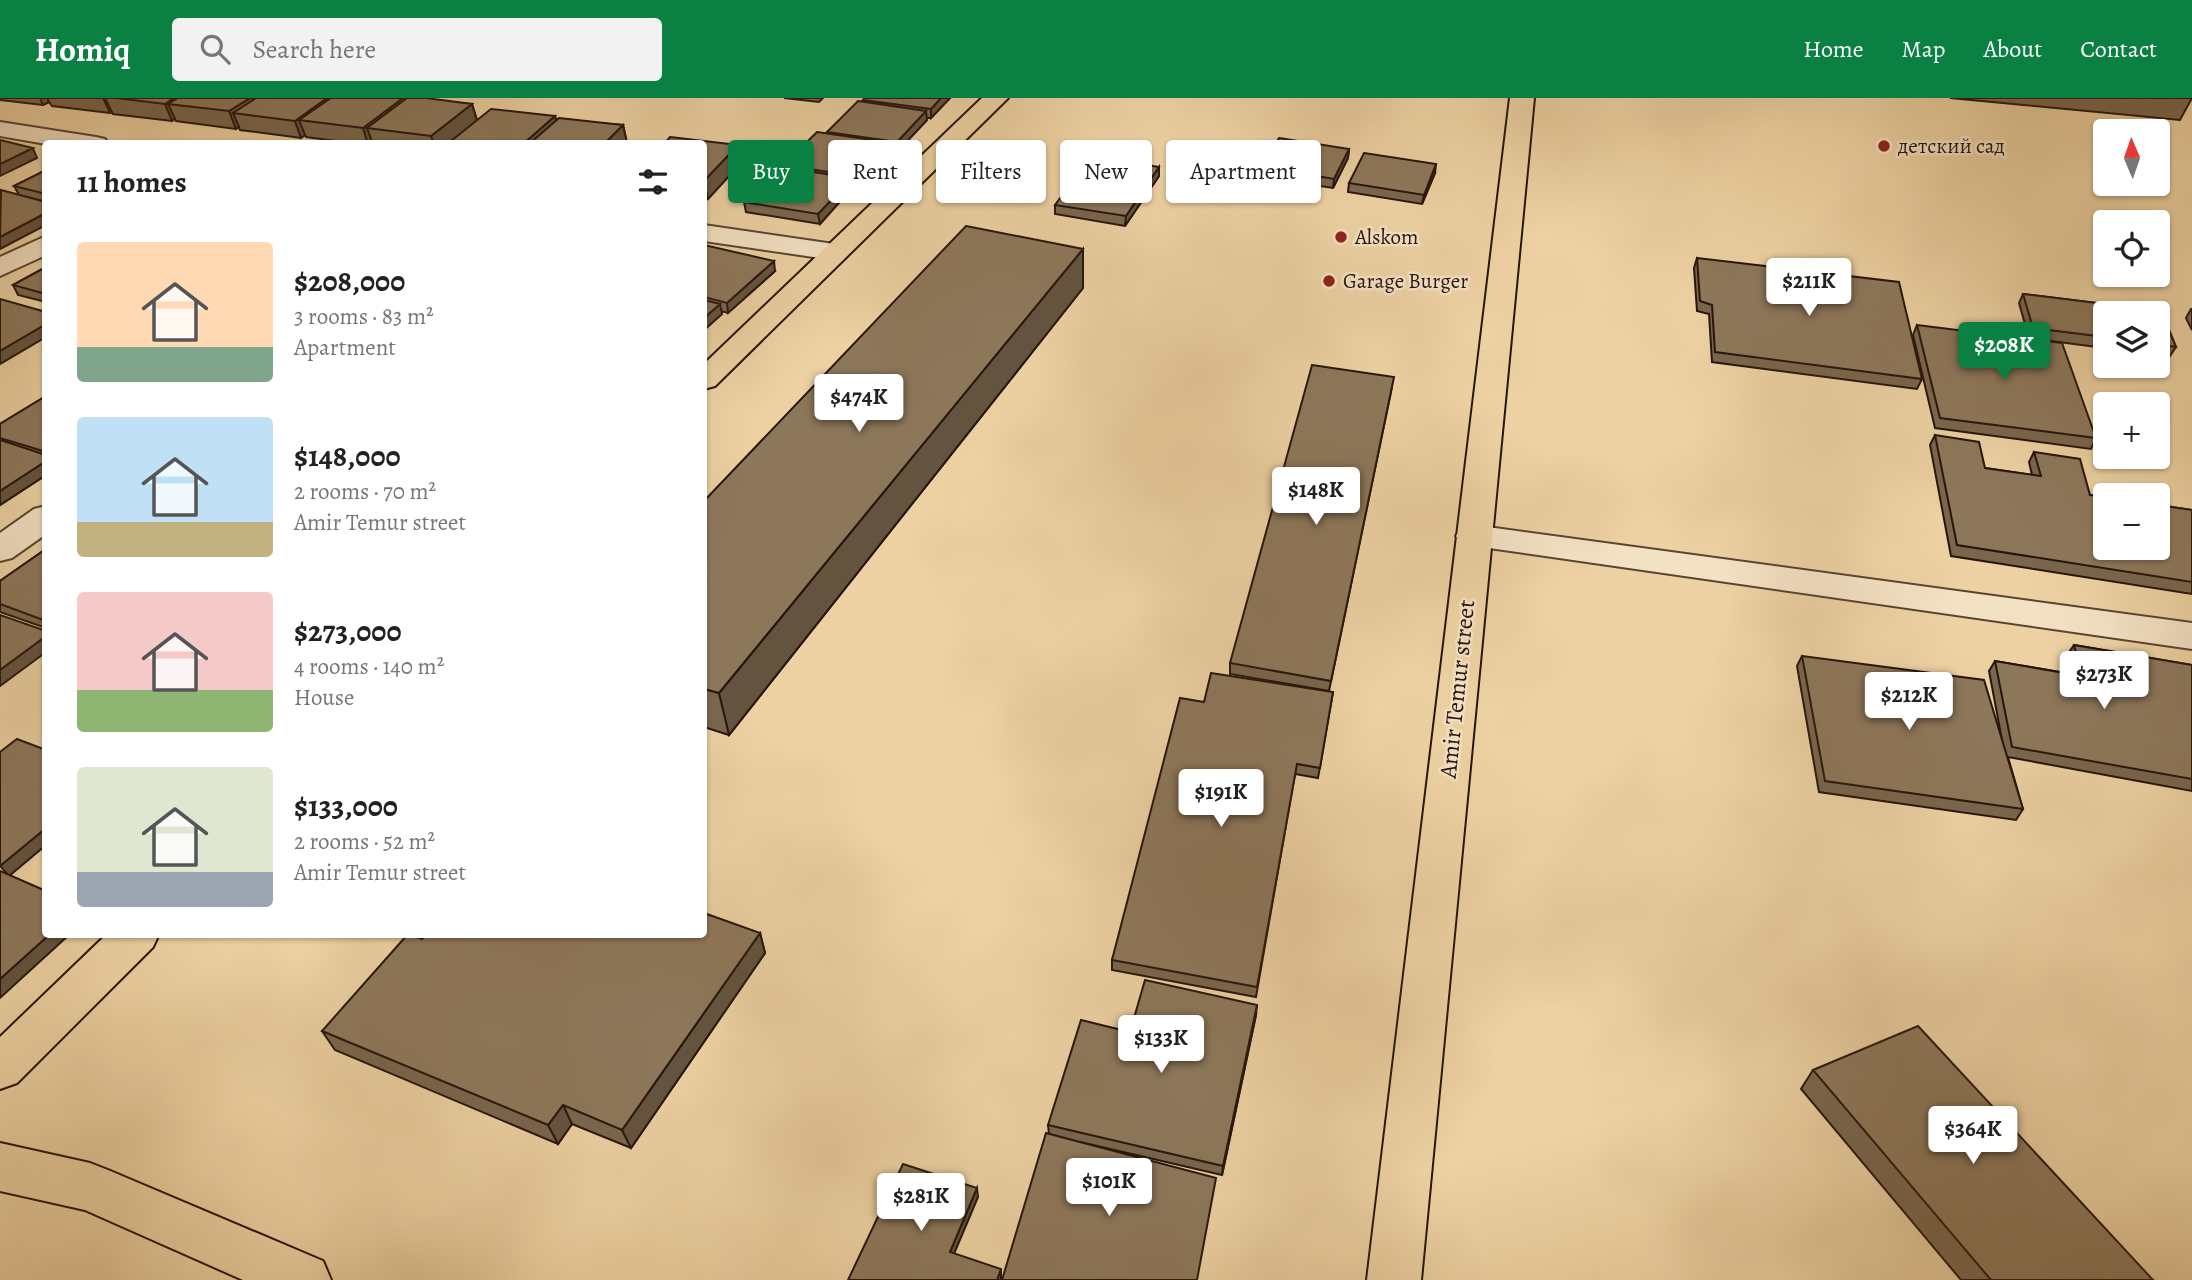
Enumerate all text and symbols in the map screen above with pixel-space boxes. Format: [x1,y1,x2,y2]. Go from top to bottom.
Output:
search box [172,18,662,81]
text: Homiq [35,27,130,72]
icon: search [196,30,234,68]
text: Search here [252,32,376,67]
text: Home [1803,33,1864,65]
text: Map [1902,33,1946,65]
text: About [1984,33,2042,65]
text: Contact [2080,33,2157,65]
north arrow [2093,119,2170,196]
map controls [2093,119,2170,560]
place label: детский сад [1897,132,2005,160]
marker: детский сад [1876,138,1892,154]
chip: Buy [728,140,814,203]
chip: Rent [828,140,922,203]
chip: Filters [936,140,1046,203]
chip: New [1060,140,1152,203]
chip: Apartment [1166,140,1321,203]
text: 11 homes [77,162,187,202]
icon: filters [634,163,672,201]
button: locate [2093,210,2170,287]
place label: Alskom [1354,223,1418,251]
marker: Alskom [1333,229,1349,245]
pin: $211K [1760,258,1858,318]
text: $208,000 [294,261,405,301]
text: $211K [1782,265,1836,296]
place label: Garage Burger [1343,267,1468,295]
icon: home [133,270,217,354]
marker: Garage Burger [1321,273,1337,289]
text: 3 rooms · 83 m² [294,301,434,332]
button: layers [2093,301,2170,378]
pin: $208K [1955,322,2053,382]
text: $208K [1974,329,2034,360]
text: Apartment [294,332,396,363]
pin: $474K [810,374,908,434]
text: $474K [830,381,888,412]
button: + [2093,392,2170,469]
text: $148,000 [294,436,401,476]
icon: home [133,445,217,529]
pin: $148K [1267,468,1365,527]
text: $148K [1288,474,1344,505]
text: 2 rooms · 70 m² [294,476,436,507]
button: − [2093,483,2170,560]
text: Amir Temur street [294,507,466,538]
street label: Amir Temur street [1432,598,1482,781]
text: $273,000 [294,611,402,651]
icon: home [133,620,217,704]
text: 4 rooms · 140 m² [294,651,444,682]
pin: $273K [2055,652,2153,711]
text: $273K [2076,658,2132,689]
pin: $212K [1860,672,1958,732]
text: $212K [1881,679,1937,710]
text: House [294,682,354,713]
pin: $191K [1172,770,1270,829]
text: $191K [1195,776,1247,807]
text: $133,000 [294,786,398,826]
icon: home [133,795,217,879]
text: 2 rooms · 52 m² [294,826,435,857]
text: Amir Temur street [294,857,466,888]
pin: $133K [1112,1016,1210,1075]
text: $133K [1134,1022,1188,1053]
pin: $364K [1924,1107,2022,1166]
text: $364K [1944,1113,2002,1144]
pin: $101K [1060,1158,1158,1218]
text: $101K [1082,1165,1136,1196]
pin: $281K [872,1174,970,1233]
text: $281K [893,1180,949,1211]

